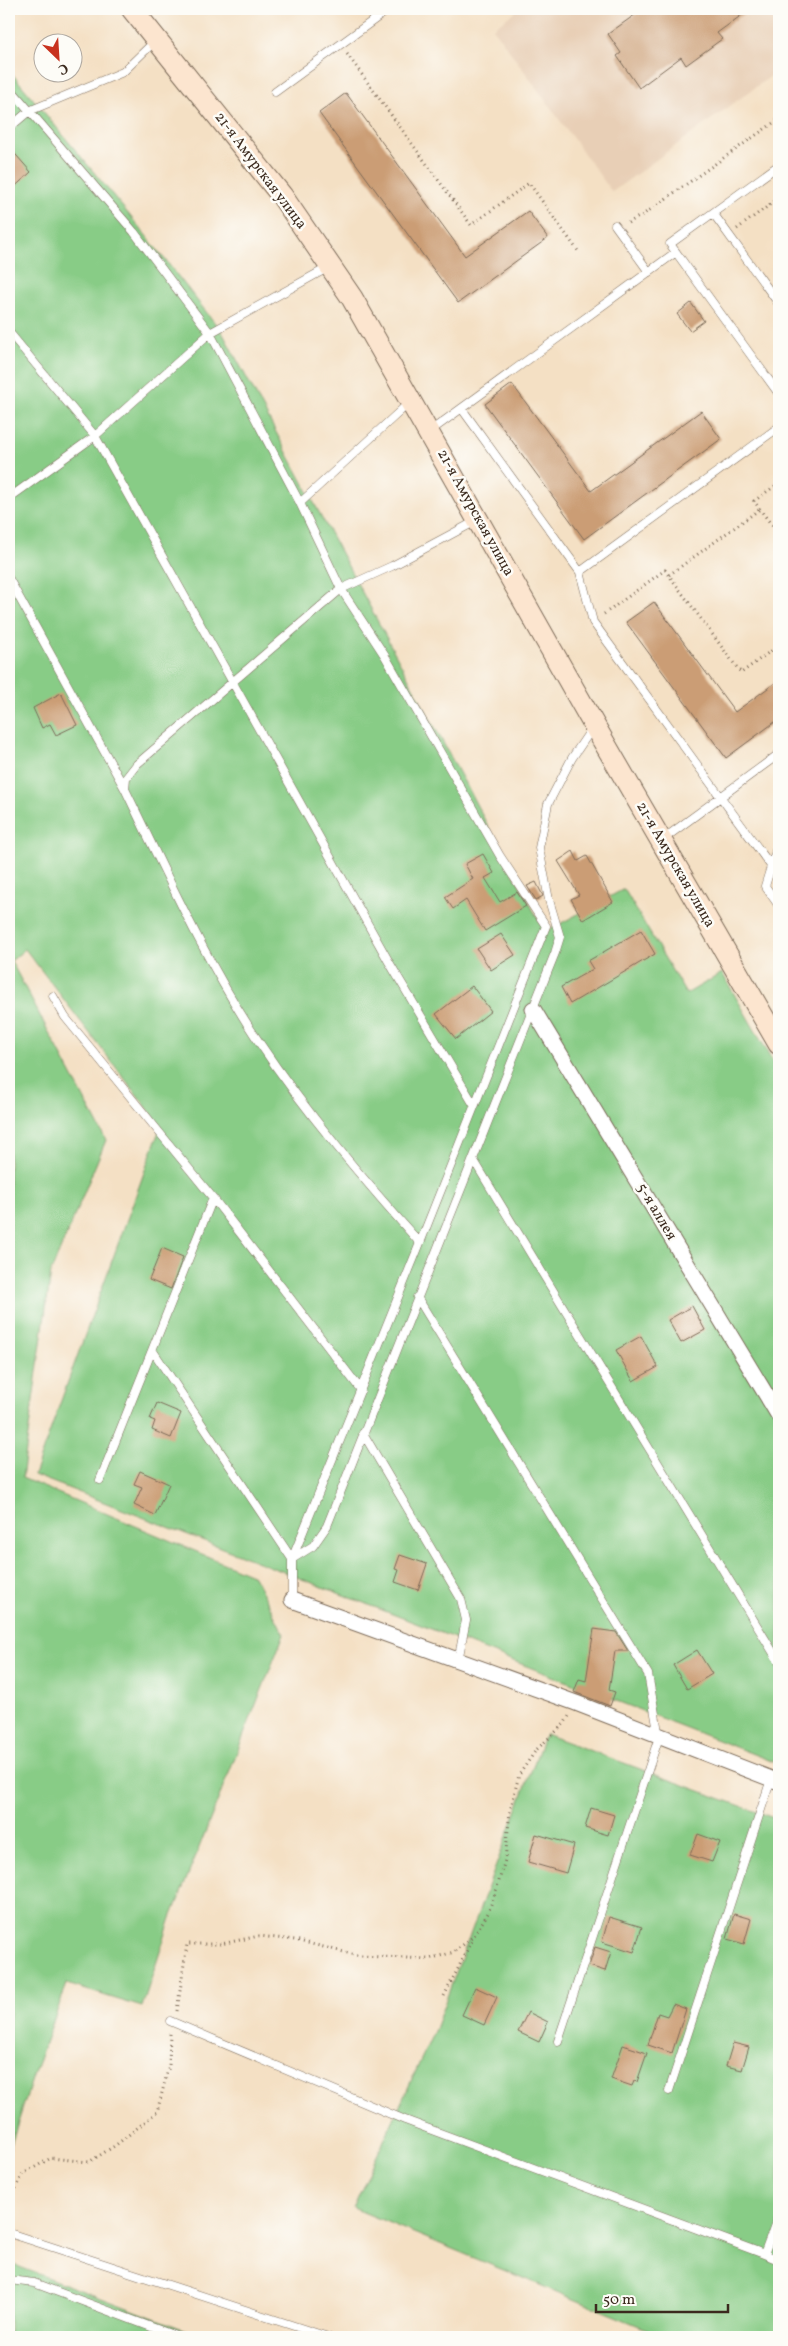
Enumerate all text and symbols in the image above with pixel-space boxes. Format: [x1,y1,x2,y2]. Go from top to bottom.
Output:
north arrow [32,32,82,82]
text: С [55,58,71,79]
street label: 21-я Амурская улица [209,108,311,234]
street label: 21-я Амурская улица [431,446,519,580]
street label: 21-я Амурская улица [630,798,720,932]
street label: 5-я аллея [631,1180,681,1245]
scale bar [596,2281,728,2313]
text: 50 m [603,2290,635,2311]

